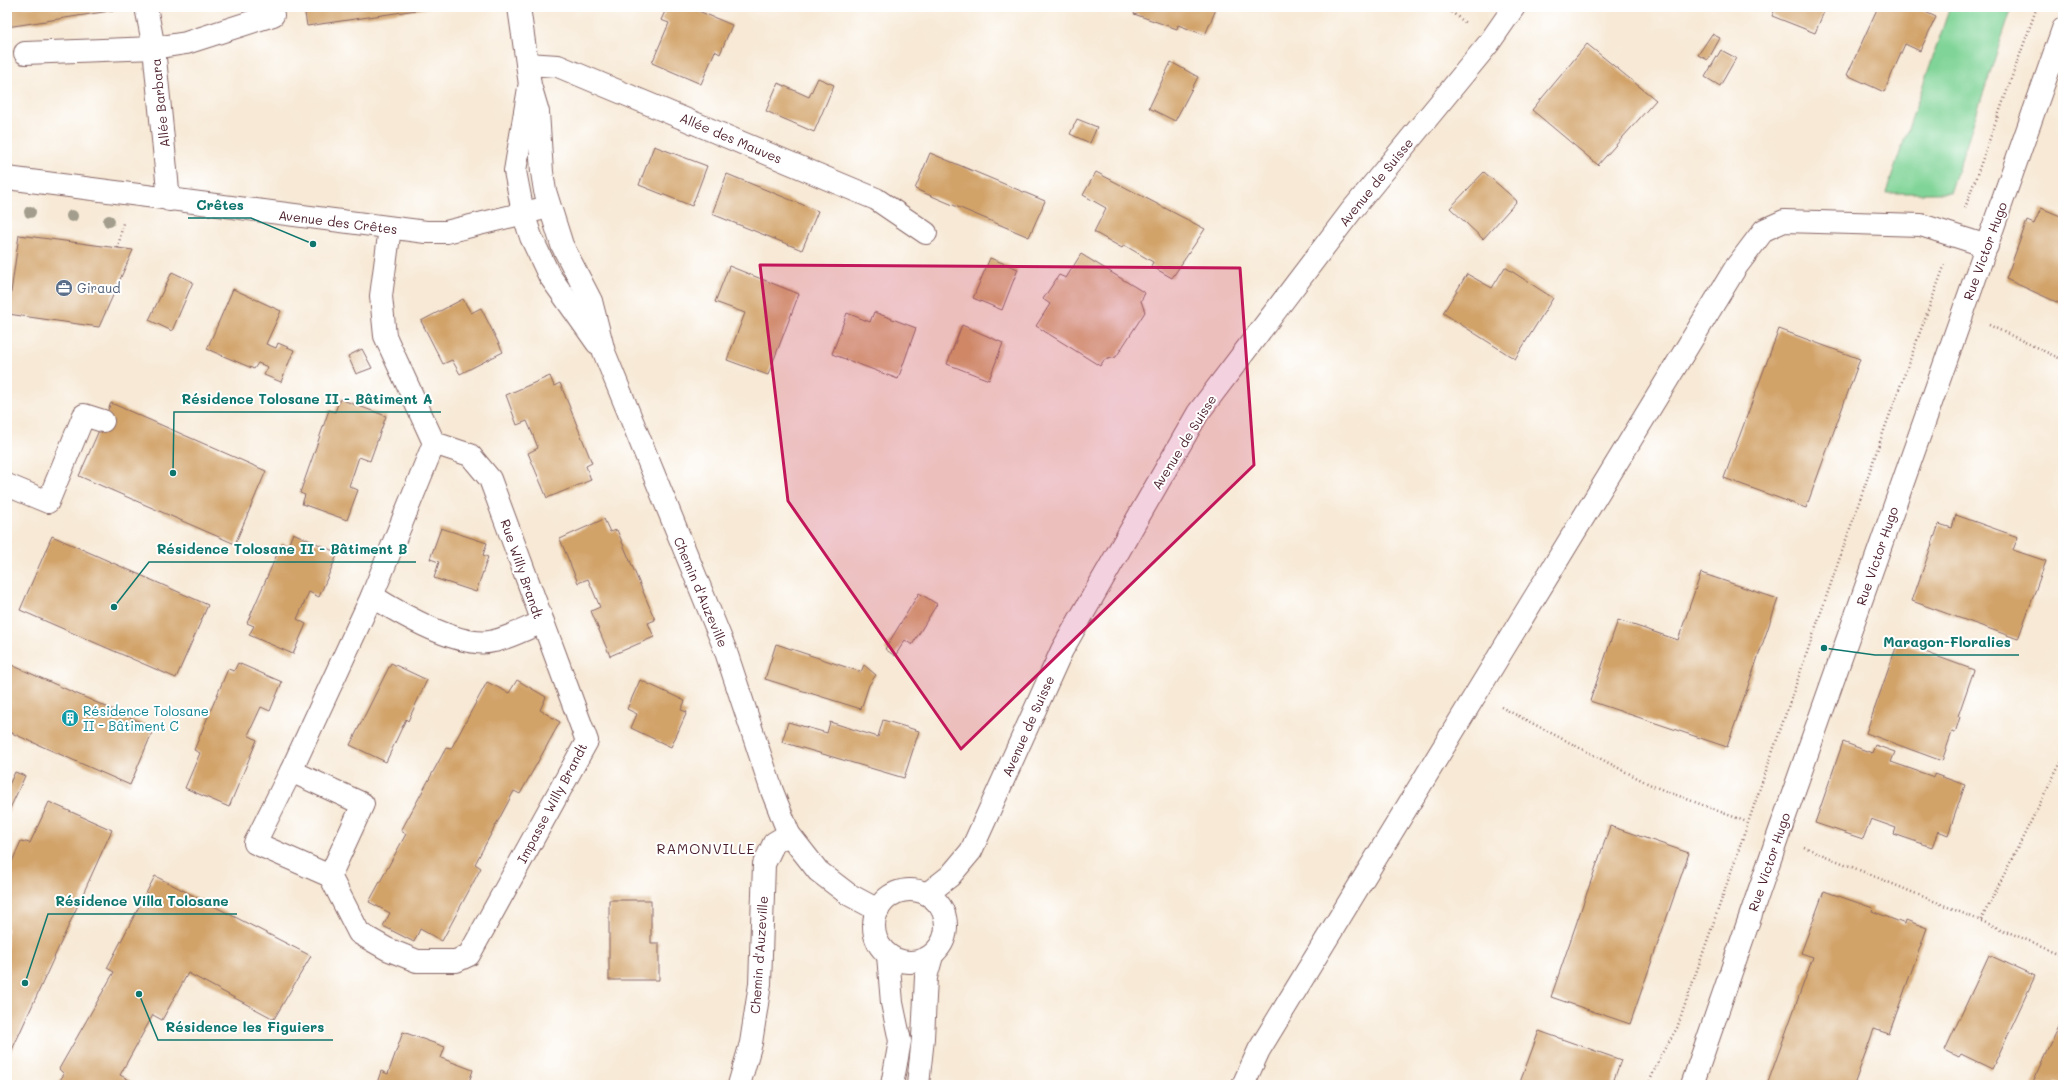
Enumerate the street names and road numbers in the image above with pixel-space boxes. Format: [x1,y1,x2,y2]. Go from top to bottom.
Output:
street label: Allée Barbara [146,58,173,148]
street label: Allée des Mauves [678,108,785,167]
street label: Avenue de Suisse [1335,134,1416,229]
street label: Rue Victor Hugo [1959,199,2010,302]
street label: Avenue des Crêtes [278,206,399,237]
street label: Avenue de Suisse [1148,391,1220,492]
street label: Rue Victor Hugo [1852,504,1901,607]
street label: Rue Willy Brandt [497,517,548,621]
street label: Chemin d'Auzeville [671,534,732,650]
street label: Avenue de Suisse [998,673,1057,779]
street label: Impasse Willy Brandt [513,739,591,866]
street label: Rue Victor Hugo [1744,810,1793,913]
street label: Chemin d'Auzeville [746,895,771,1015]

